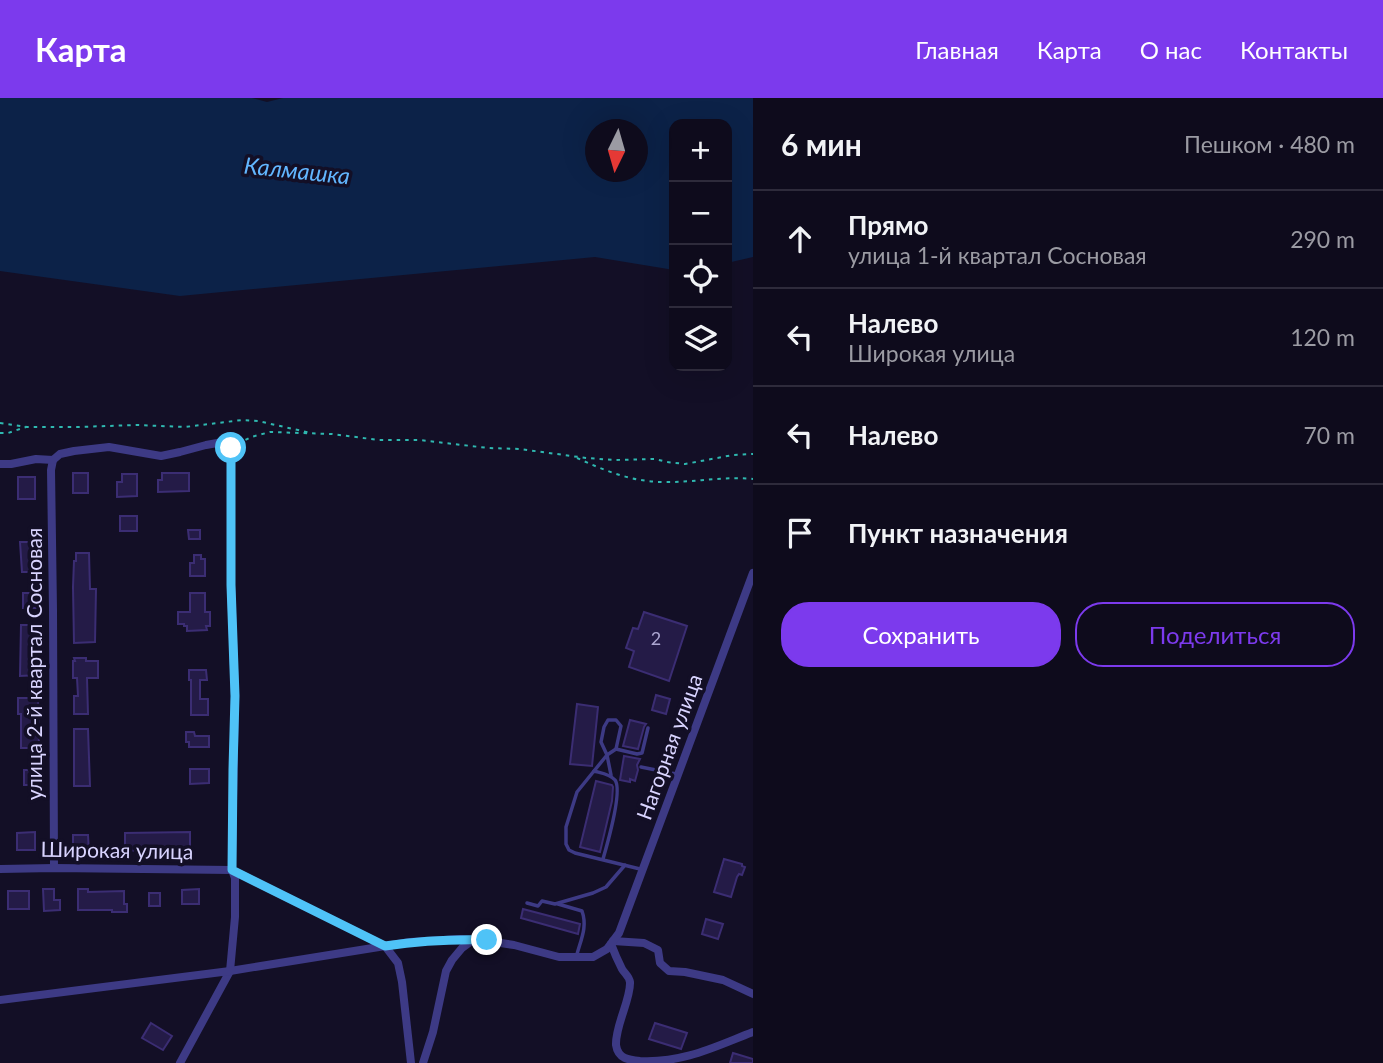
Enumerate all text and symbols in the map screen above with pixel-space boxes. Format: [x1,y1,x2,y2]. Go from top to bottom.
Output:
text: Карта [35,29,126,69]
text: Главная [915,35,999,64]
text: Карта [1037,35,1102,64]
text: О нас [1140,35,1202,64]
text: Контакты [1240,35,1348,64]
north arrow [585,119,648,182]
map controls [669,119,732,371]
button: + [669,119,732,182]
text: 6 мин [781,126,862,162]
text: Пешком · 480 m [1184,130,1355,158]
water label: Калмашка [243,151,351,189]
button: − [669,182,732,245]
text: Прямо [848,209,929,241]
icon: ahead [781,220,819,258]
text: 290 m [1290,225,1355,253]
text: улица 1-й квартал Сосновая [848,241,1147,269]
button: locate [669,245,732,308]
text: Налево [848,307,938,339]
button: layers [669,308,732,371]
icon: left [781,318,819,356]
text: 120 m [1290,323,1355,351]
text: Широкая улица [848,339,1015,367]
icon: left [781,416,819,454]
text: Налево [848,419,938,451]
text: 70 m [1304,421,1355,449]
route start [215,432,246,463]
icon: arrive [781,514,819,552]
text: Пункт назначения [848,517,1068,549]
street label: улица 2-й квартал Сосновая [21,528,46,800]
button: Сохранить [781,602,1061,667]
button: Поделиться [1075,602,1355,667]
house number: 2 [651,627,661,649]
street label: Нагорная улица [631,670,707,823]
street label: Широкая улица [41,836,194,863]
route end [471,924,502,955]

